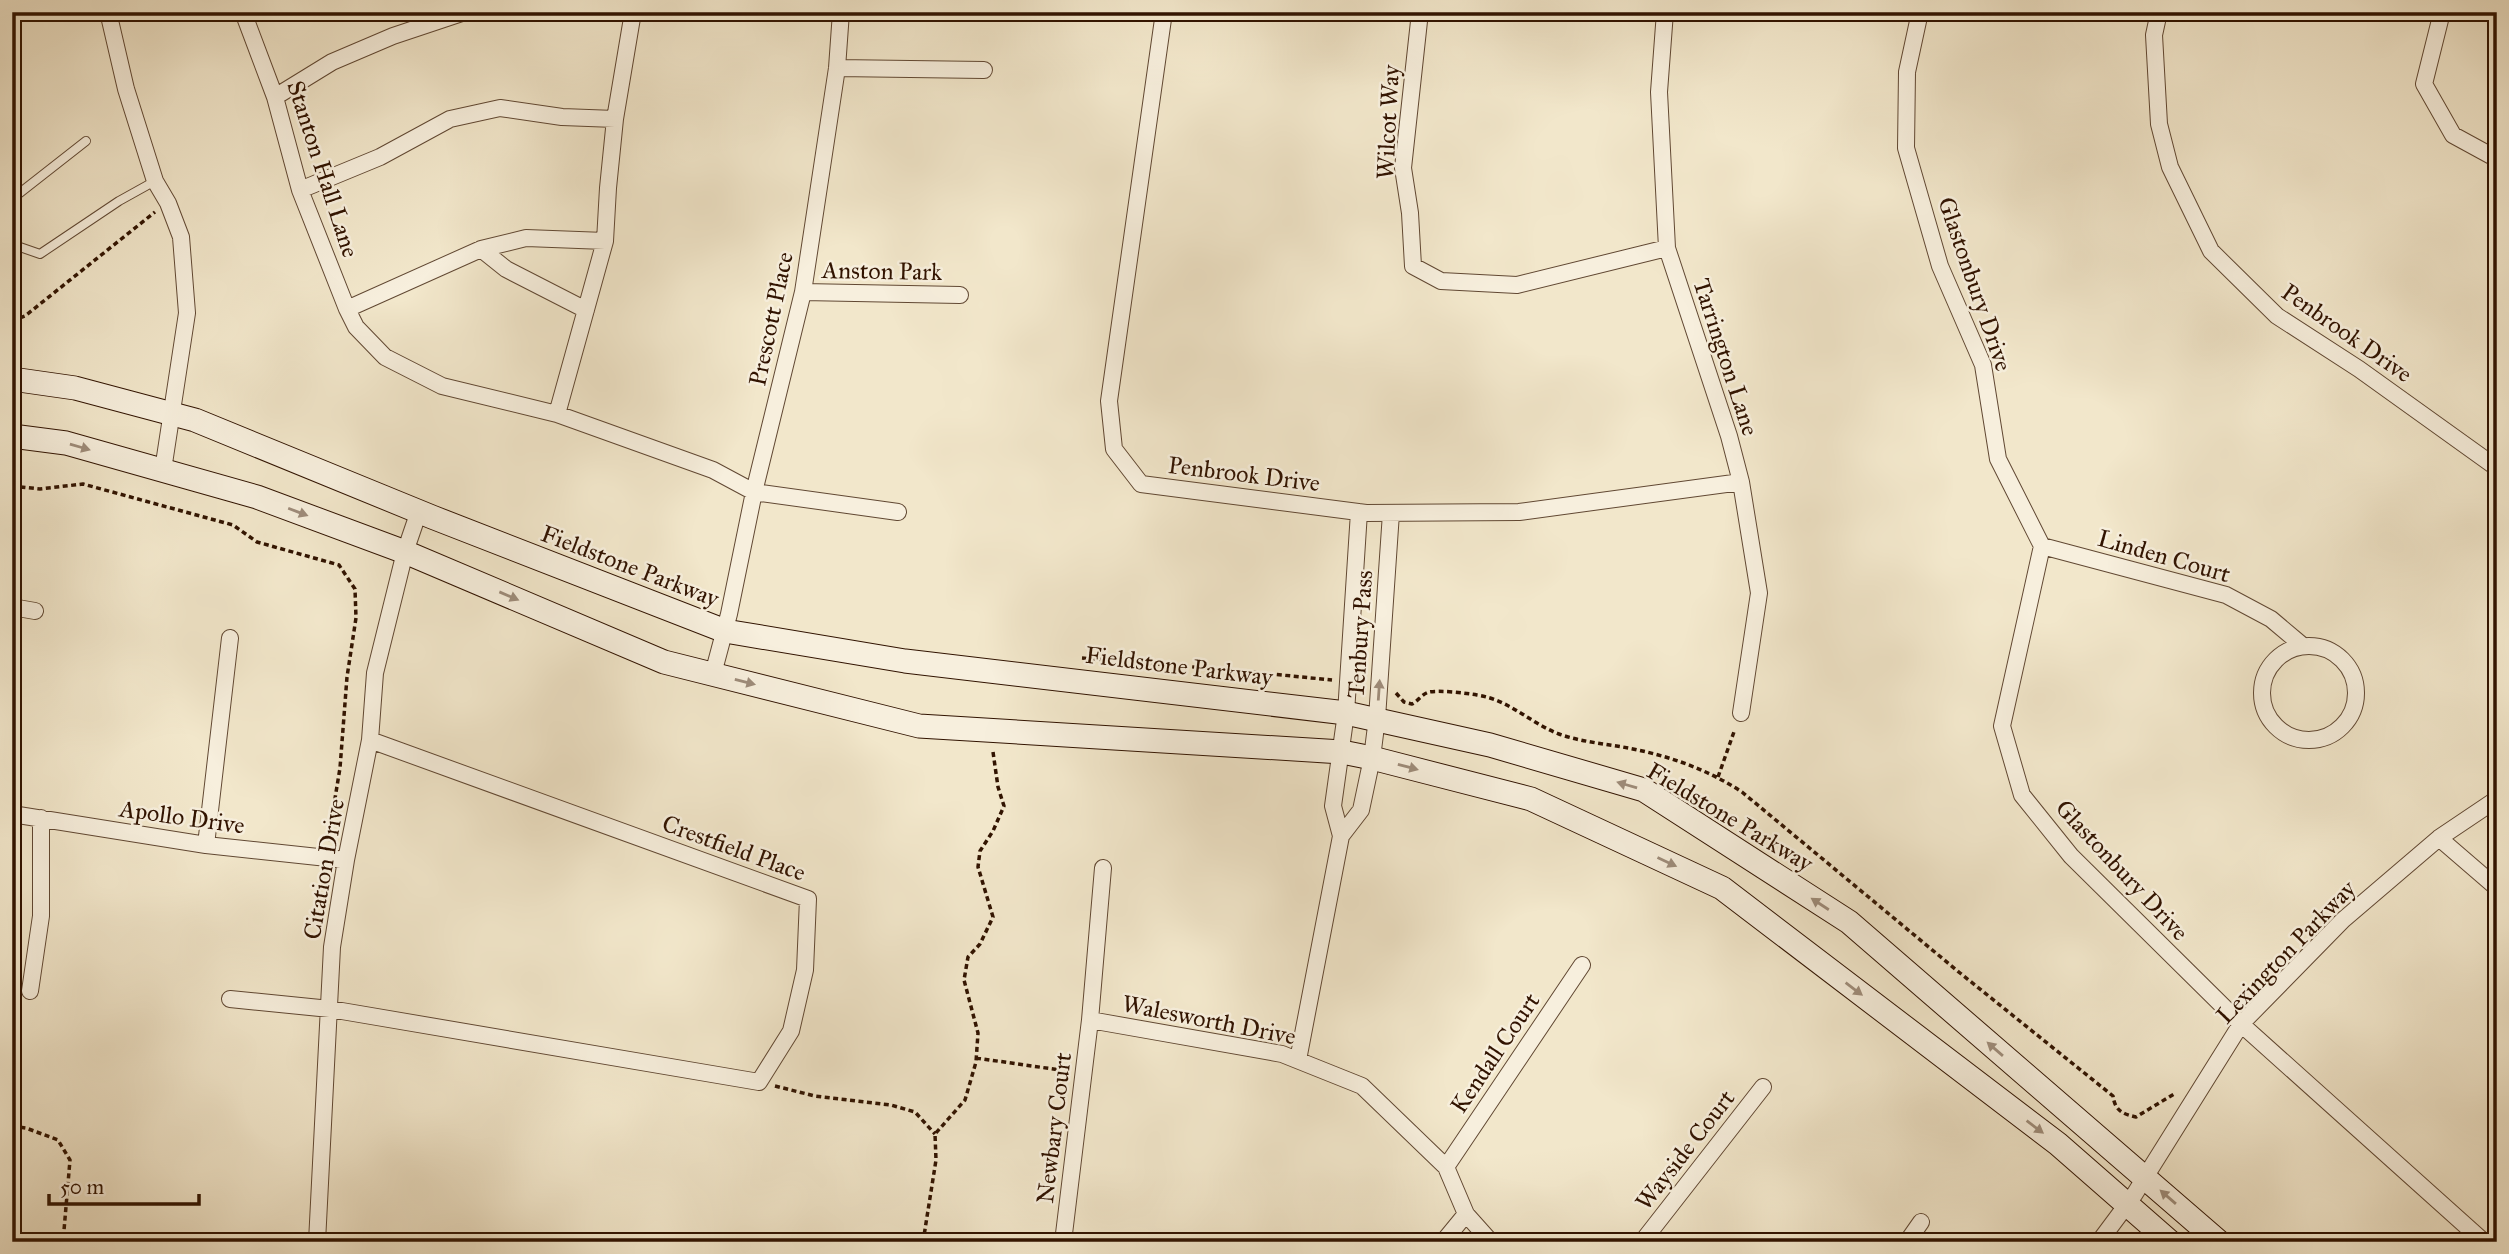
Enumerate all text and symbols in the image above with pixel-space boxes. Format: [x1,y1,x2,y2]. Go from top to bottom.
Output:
street label: Wilcot Way [1370,63,1406,180]
street label: Stanton Hall Lane [280,77,366,261]
street label: Glastonbury Drive [1931,193,2019,375]
street label: Prescott Place [742,249,800,389]
street label: Anston Park [821,255,943,287]
street label: Tarrington Lane [1686,275,1766,439]
street label: Penbrook Drive [2276,277,2418,389]
one-way arrow [69,442,91,453]
street label: Penbrook Drive [1166,450,1322,498]
one-way arrow [287,506,308,517]
street label: Fieldstone Parkway [537,518,724,614]
street label: Linden Court [2094,523,2234,589]
street label: Tenbury Pass [1341,569,1379,699]
one-way arrow [498,591,519,602]
street label: Fieldstone Parkway [1084,640,1275,692]
one-way arrow [734,677,756,688]
one-way arrow [1374,678,1385,700]
street label: Fieldstone Parkway [1642,756,1819,879]
one-way arrow [1397,762,1419,773]
one-way arrow [1616,779,1637,789]
street label: Apollo Drive [116,793,247,841]
street label: Glastonbury Drive [2049,793,2195,947]
street label: Citation Drive [297,796,351,942]
street label: Crestfield Place [658,808,810,888]
one-way arrow [1656,857,1677,868]
street label: Lexington Parkway [2210,873,2363,1030]
one-way arrow [1811,897,1830,910]
one-way arrow [1845,981,1863,995]
street label: Kendall Court [1444,987,1547,1119]
street label: Walesworth Drive [1120,988,1298,1052]
one-way arrow [1987,1042,2004,1057]
street label: Newbary Court [1030,1050,1078,1205]
street label: Wayside Court [1629,1084,1741,1216]
one-way arrow [2026,1119,2044,1133]
scale bar [49,1163,200,1207]
text: 50 m [60,1174,105,1200]
one-way arrow [2159,1190,2176,1205]

